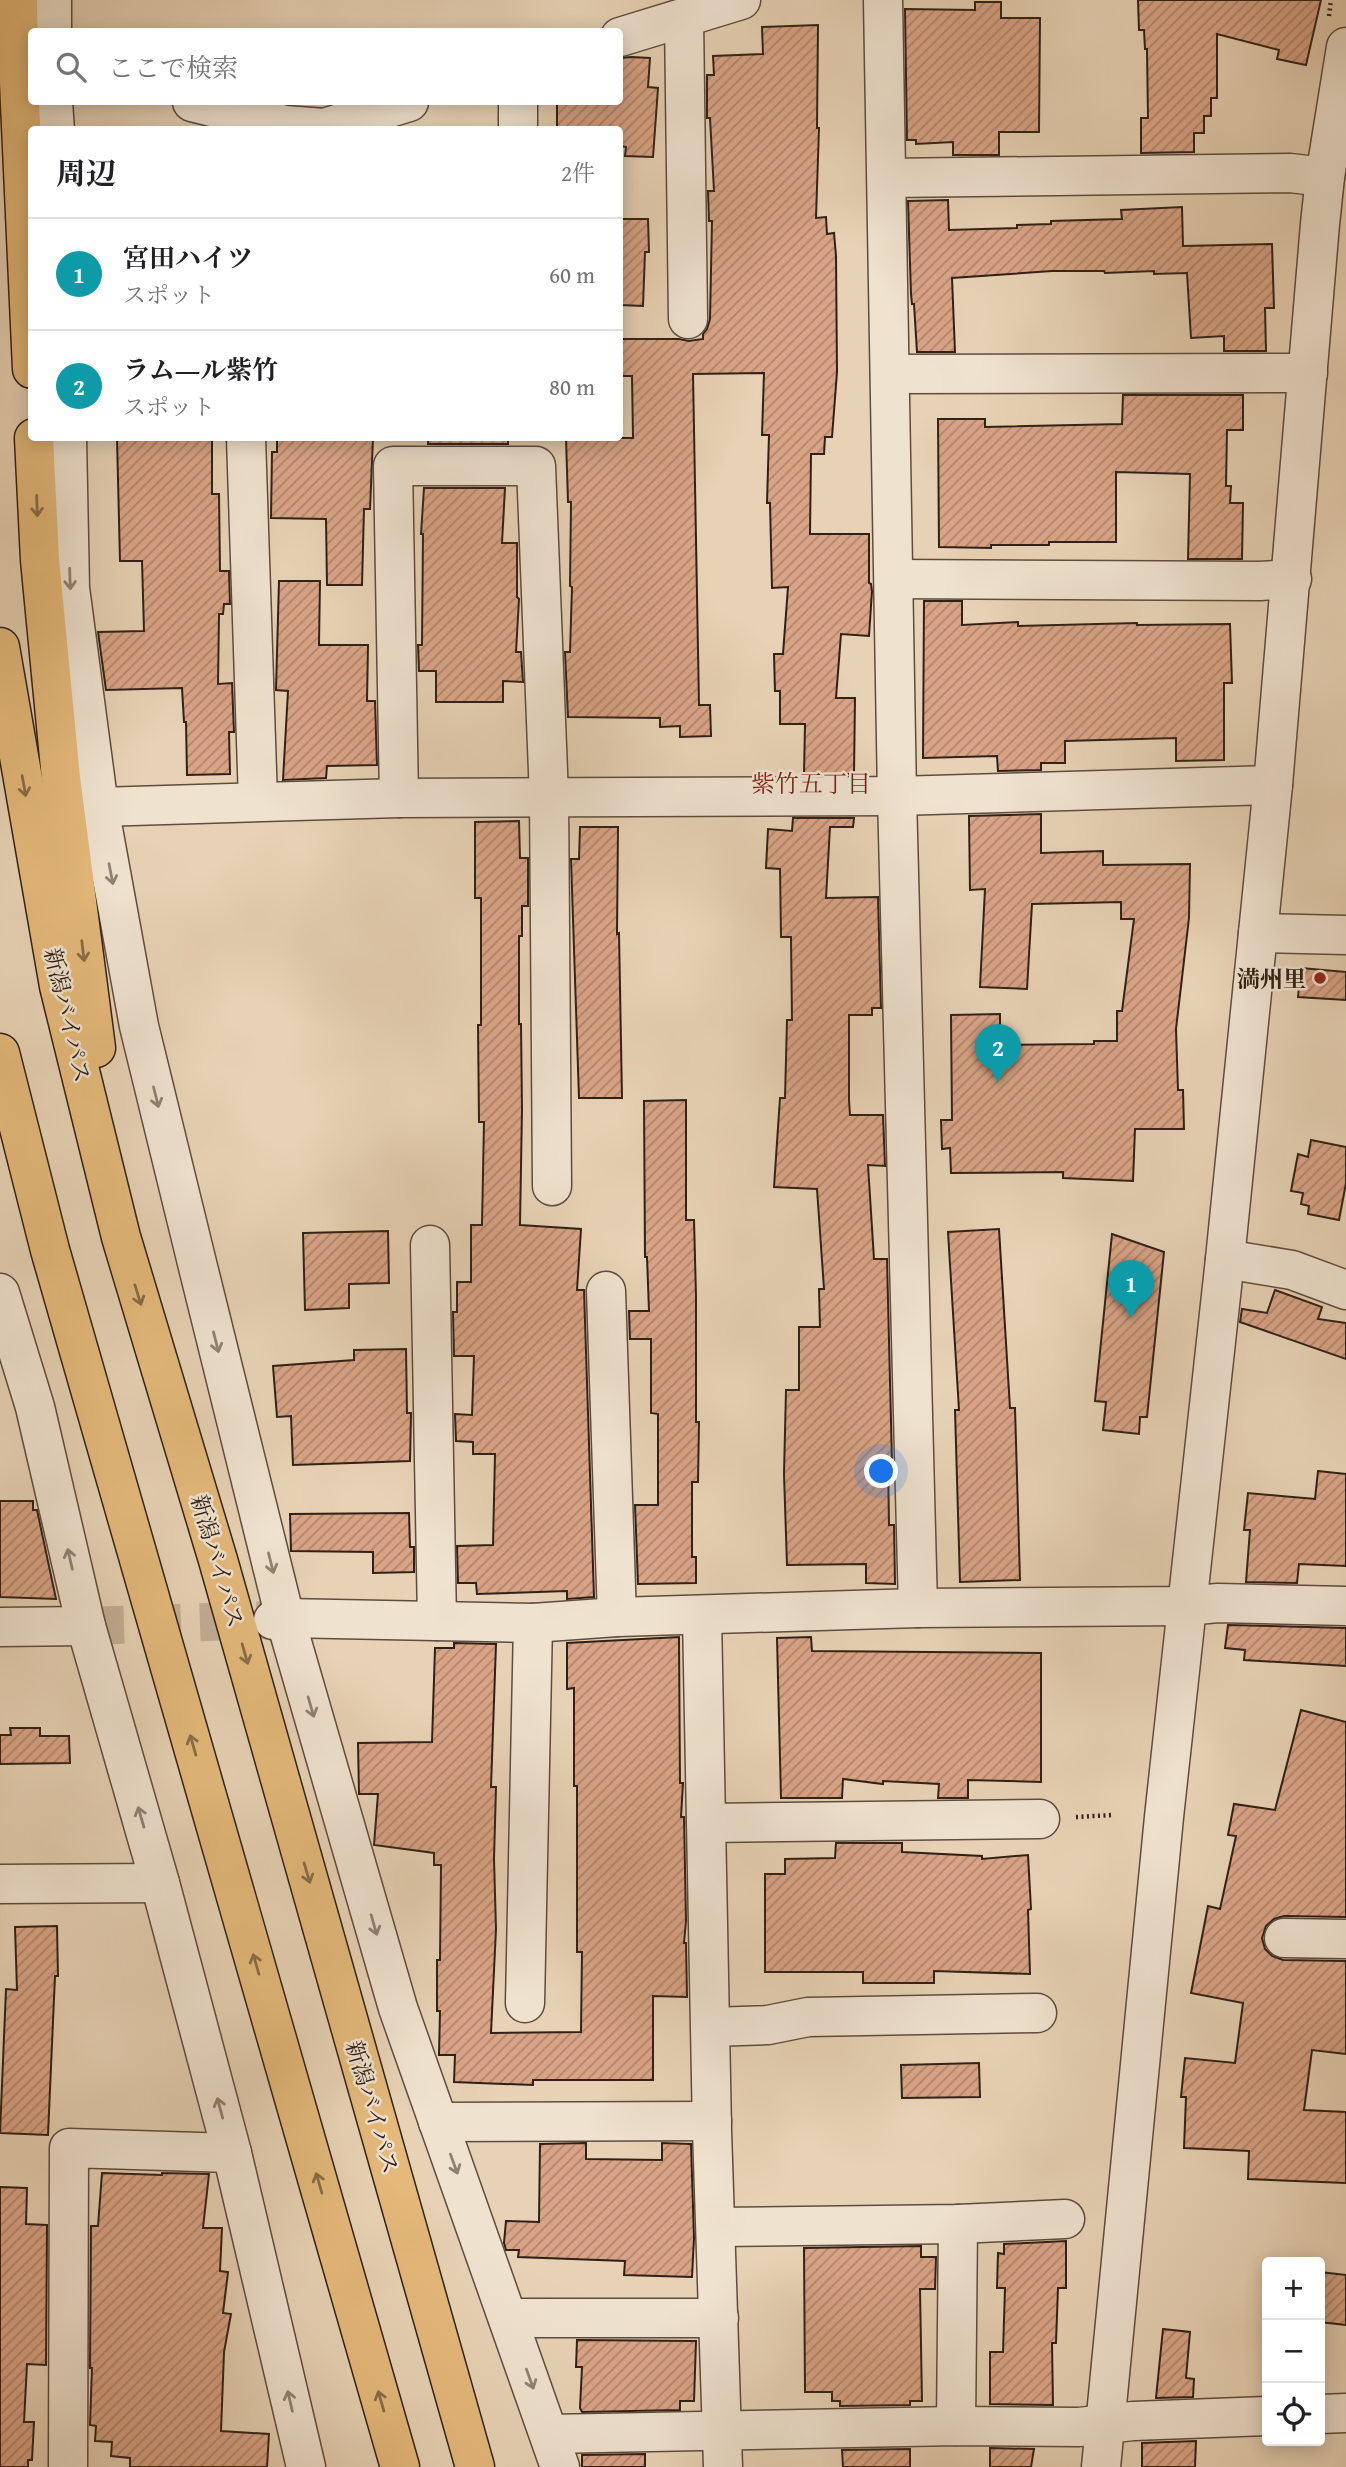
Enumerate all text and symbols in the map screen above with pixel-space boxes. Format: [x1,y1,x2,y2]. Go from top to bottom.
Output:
search box [28,28,623,105]
icon: search [52,48,90,86]
text: ここで検索 [108,48,238,87]
text: 周辺 [56,151,116,195]
text: 2件 [561,156,595,189]
text: 宮田ハイツ [123,238,253,277]
text: 1 [73,258,85,291]
text: 60 m [549,258,595,291]
text: スポット [123,278,215,311]
text: ラム―ル紫竹 [123,350,278,389]
text: 2 [73,370,85,403]
text: 80 m [549,370,595,403]
text: スポット [123,390,215,423]
one-way arrow [31,494,44,517]
one-way arrow [64,567,77,590]
district label: 紫竹五丁目 [751,766,871,801]
one-way arrow [17,774,31,797]
one-way arrow [105,863,118,885]
one-way arrow [77,939,90,962]
street label: 新潟バイパス [36,944,100,1086]
place label: 満州里 [1237,962,1306,995]
marker: 満州里 [1312,970,1328,986]
pin: 2 [975,1024,1021,1082]
one-way arrow [150,1085,164,1108]
pin: 1 [1108,1260,1154,1318]
one-way arrow [133,1283,146,1305]
one-way arrow [210,1330,223,1353]
your location [864,1454,898,1488]
street label: 新潟バイパス [183,1490,253,1632]
one-way arrow [63,1548,77,1571]
one-way arrow [265,1551,278,1574]
one-way arrow [239,1642,252,1664]
one-way arrow [305,1696,318,1718]
one-way arrow [186,1735,199,1757]
one-way arrow [133,1806,146,1828]
one-way arrow [301,1861,314,1883]
one-way arrow [368,1914,381,1936]
one-way arrow [249,1953,262,1976]
street label: 新潟バイパス [338,2036,408,2178]
one-way arrow [213,2097,226,2120]
one-way arrow [448,2153,461,2175]
one-way arrow [311,2172,324,2194]
map controls [1262,2257,1325,2446]
button: + [1262,2257,1325,2320]
button: − [1262,2320,1325,2383]
one-way arrow [525,2367,537,2389]
button: locate [1262,2383,1325,2446]
one-way arrow [283,2390,296,2412]
one-way arrow [374,2391,387,2413]

